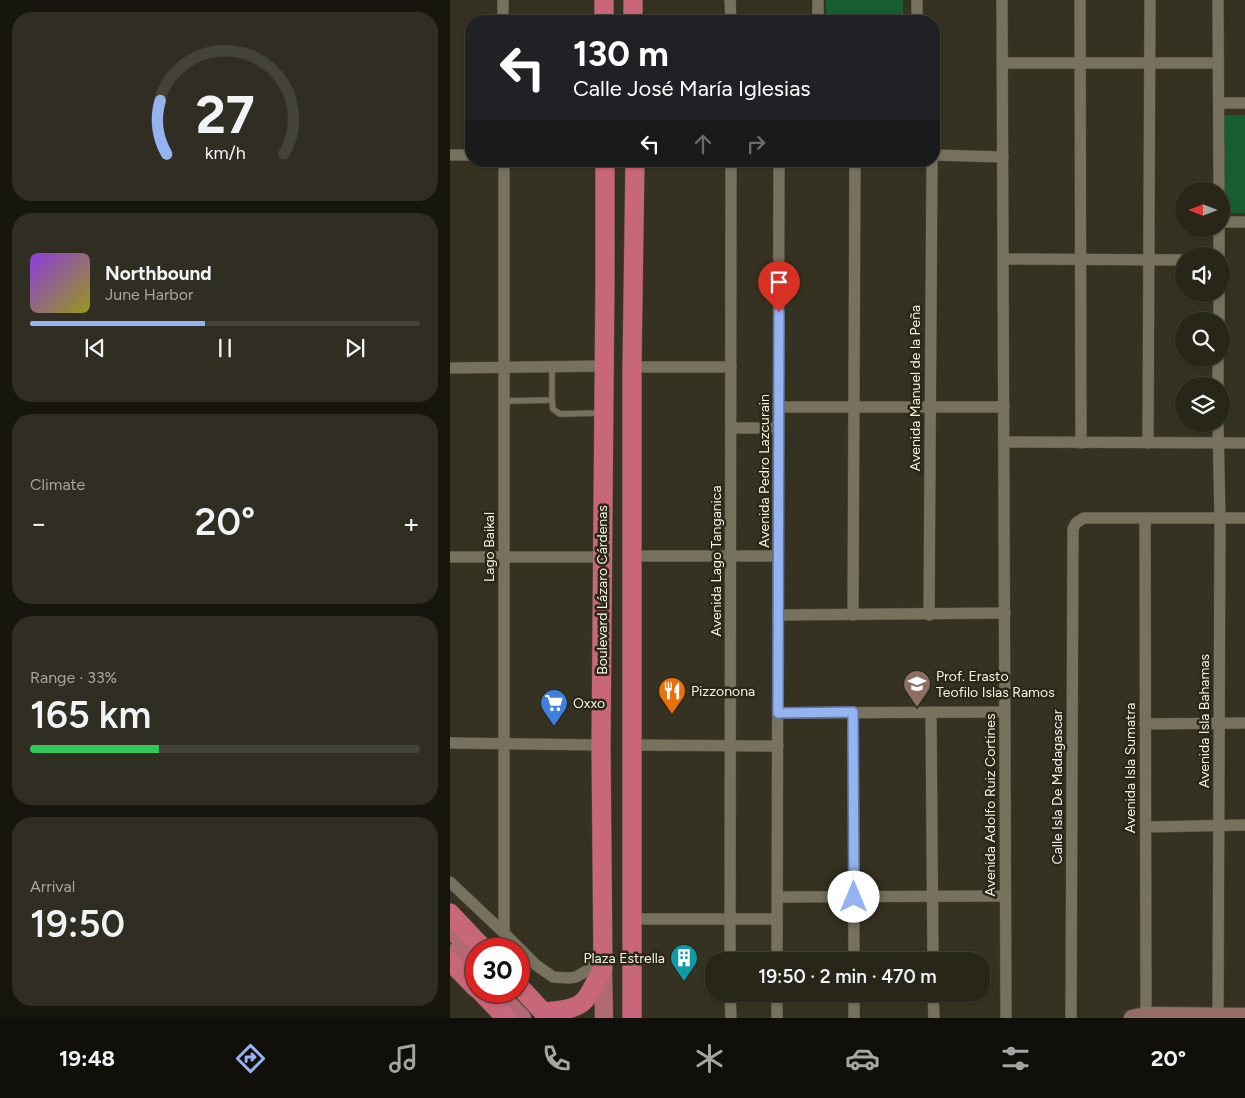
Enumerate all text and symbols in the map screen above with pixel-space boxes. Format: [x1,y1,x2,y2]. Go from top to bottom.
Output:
text: 130 m [573,33,669,75]
icon: left [490,35,555,100]
text: Calle José María Iglesias [573,75,811,102]
text: 27 [195,84,255,146]
icon: left [636,130,664,158]
icon: ahead [689,130,717,158]
icon: right [742,130,770,158]
text: km/h [205,142,245,163]
north arrow [1175,182,1230,238]
map controls [1175,182,1230,432]
button: sound [1175,247,1230,302]
pin [758,261,800,312]
text: Northbound [105,262,212,285]
icon: arrive [765,268,793,296]
text: June Harbor [105,285,193,304]
street label: Avenida Manuel de la Peña [907,305,924,471]
button: search [1175,312,1230,367]
icon: previous [81,334,109,362]
icon: pause [211,334,239,362]
icon: next [341,334,369,362]
button: layers [1175,377,1230,432]
street label: Avenida Pedro Lazcurain [756,394,773,548]
text: Climate [30,475,85,494]
street label: Avenida Lago Tanganica [708,485,725,637]
text: 20° [195,499,255,545]
street label: Boulevard Lázaro Cárdenas [594,505,611,675]
text: − [30,506,47,540]
text: + [403,506,420,540]
street label: Lago Baikal [481,512,498,582]
street label: Avenida Isla Bahamas [1196,654,1213,788]
text: Range · 33% [30,668,117,687]
place label: Prof. Erasto Teofilo Islas Ramos [936,668,1055,701]
school or university icon: Prof. Erasto Teofilo Islas Ramos [902,669,932,708]
restaurant icon: Pizzonona [657,676,687,715]
place label: Pizzonona [691,683,755,700]
supermarket icon: Oxxo [539,688,569,727]
text: 165 km [30,692,151,738]
place label: Oxxo [573,695,605,712]
street label: Avenida Isla Sumatra [1122,703,1139,833]
street label: Calle Isla De Madagascar [1049,709,1066,864]
street label: Avenida Adolfo Ruiz Cortines [982,713,999,897]
position arrow [827,870,879,922]
text: Arrival [30,877,75,896]
text: 19:50 [30,901,125,947]
speed limit sign: 30 [465,938,530,1003]
building icon: Plaza Estrella [669,943,699,982]
place label: Plaza Estrella [583,950,665,967]
text: 19:50 · 2 min · 470 m [758,965,937,988]
icon: directions [233,1041,268,1076]
icon: music [386,1041,421,1076]
icon: phone [539,1041,574,1076]
icon: climate [692,1041,727,1076]
icon: car [845,1041,880,1076]
icon: filters [998,1041,1033,1076]
text: 19:48 [59,1045,115,1072]
text: 20° [1151,1045,1186,1072]

